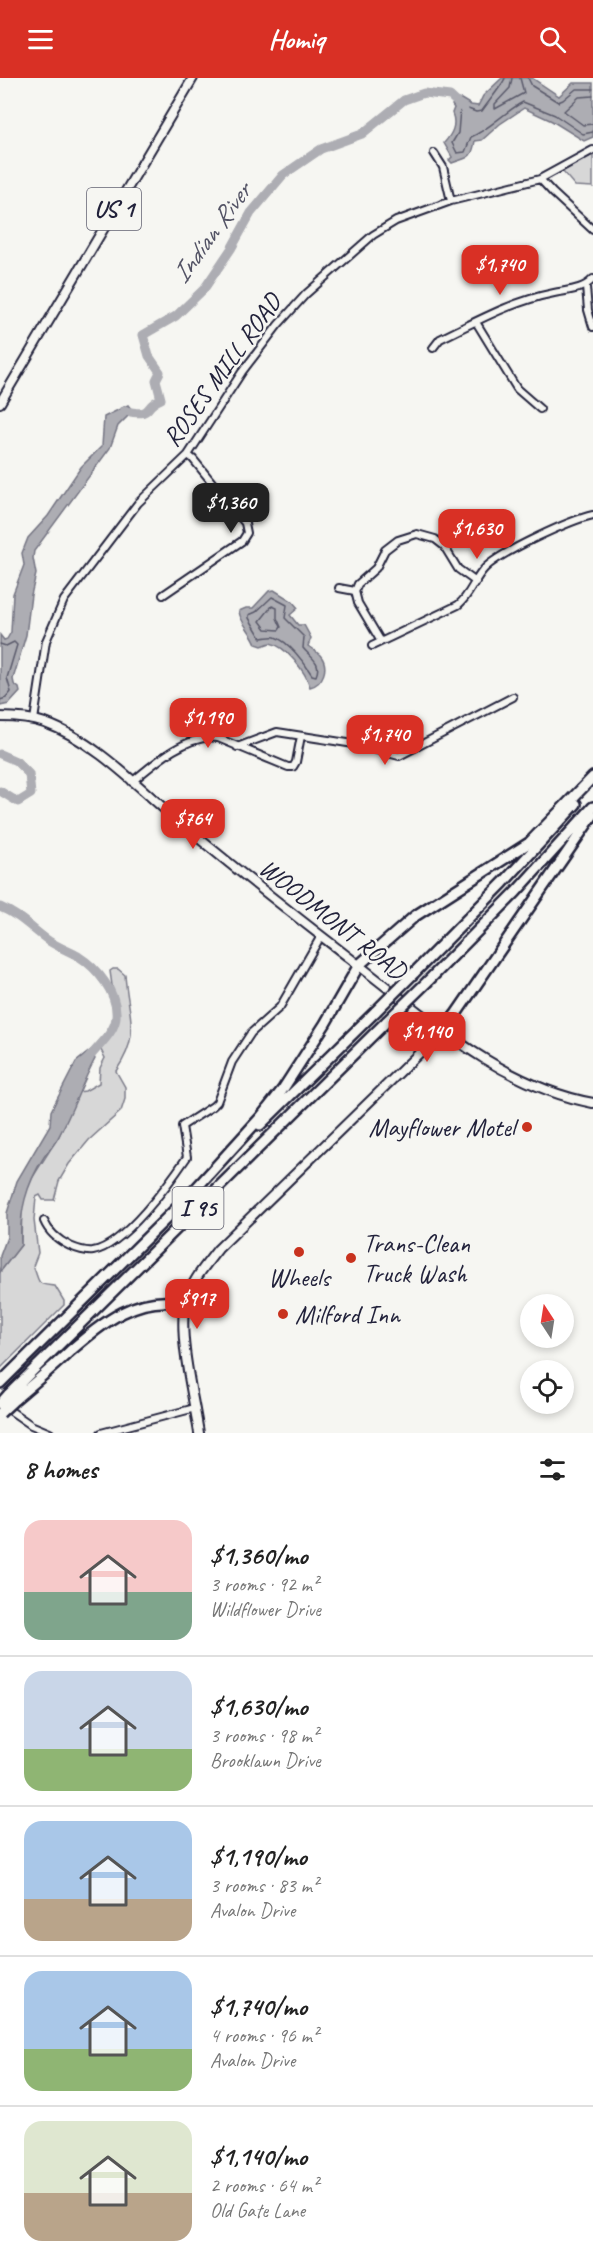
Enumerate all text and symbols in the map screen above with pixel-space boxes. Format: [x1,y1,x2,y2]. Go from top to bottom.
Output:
text: Homiq [268,22,325,56]
icon: menu [24,23,57,56]
icon: search [536,23,569,56]
water label: Indian River [163,173,261,289]
road number: US 1 [87,188,141,230]
pin: $1,740 [451,245,549,296]
text: $1,740 [476,252,524,277]
street label: ROSES MILL ROAD [155,285,290,453]
pin: $1,360 [182,483,280,534]
text: $1,360 [206,490,256,515]
pin: $1,630 [428,509,526,560]
text: $1,630 [452,516,502,541]
pin: $1,190 [159,698,257,749]
text: $1,190 [184,705,232,730]
pin: $1,740 [336,715,434,766]
text: $1,740 [361,722,409,747]
pin: $764 [157,799,229,850]
text: $764 [175,806,211,831]
street label: WOODMONT ROAD [253,851,415,988]
pin: $1,140 [378,1012,476,1063]
text: $1,140 [403,1019,451,1044]
place label: Mayflower Motel [369,1111,520,1144]
marker: Mayflower Motel [520,1120,534,1134]
road number: I 95 [172,1187,224,1229]
place label: Trans-Clean Truck Wash [363,1227,470,1290]
marker: Wheels [292,1245,306,1259]
marker: Trans-Clean Truck Wash [344,1251,358,1265]
place label: Wheels [268,1261,332,1294]
pin: $917 [161,1279,233,1330]
text: $917 [179,1286,215,1311]
north arrow [520,1294,574,1348]
map controls [520,1294,574,1414]
place label: Milford Inn [295,1298,401,1331]
marker: Milford Inn [276,1307,290,1321]
button: locate [520,1360,574,1414]
text: 8 homes [24,1453,97,1486]
icon: filters [536,1453,569,1486]
text: $1,360/mo [210,1539,308,1572]
icon: home [72,1544,144,1616]
text: 3 rooms · 92 m² [210,1572,318,1597]
text: Wildflower Drive [210,1597,321,1622]
text: $1,630/mo [210,1690,308,1723]
icon: home [72,1695,144,1767]
text: 3 rooms · 98 m² [210,1723,318,1748]
text: Brooklawn Drive [210,1748,321,1773]
text: $1,190/mo [210,1840,307,1873]
icon: home [72,1845,144,1917]
text: 3 rooms · 83 m² [210,1873,318,1898]
text: Avalon Drive [210,1898,295,1923]
text: $1,740/mo [210,1990,307,2023]
icon: home [72,1995,144,2067]
text: 4 rooms · 96 m² [210,2023,318,2048]
text: Avalon Drive [210,2048,295,2073]
text: $1,140/mo [210,2140,307,2173]
icon: home [72,2145,144,2217]
text: 2 rooms · 64 m² [210,2173,318,2198]
text: Old Gate Lane [210,2198,305,2223]

